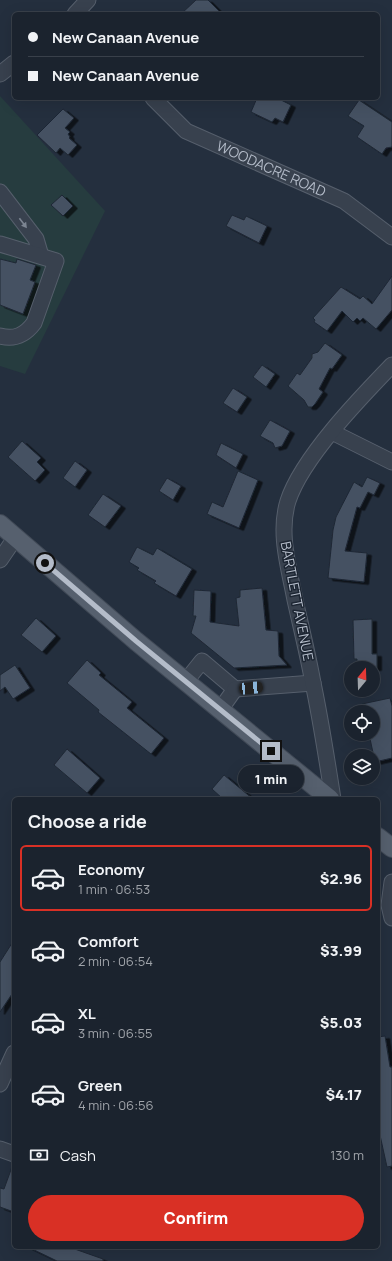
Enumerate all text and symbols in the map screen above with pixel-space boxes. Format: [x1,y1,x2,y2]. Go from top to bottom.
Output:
text: New Canaan Avenue [52,27,199,48]
text: New Canaan Avenue [52,65,199,86]
street label: WOODACRE ROAD [214,136,329,201]
one-way arrow [19,217,28,228]
street label: BARTLETT AVENUE [277,540,318,662]
route start [36,554,54,572]
north arrow [344,661,380,697]
map controls [344,661,380,785]
car [239,681,263,695]
button: locate [344,705,380,741]
route end [262,742,280,760]
button: layers [344,749,380,785]
callout: 1 min [238,765,304,793]
text: 1 min [255,770,287,788]
text: Choose a ride [28,809,147,833]
text: Economy [78,859,145,880]
icon: car [30,860,66,896]
text: $2.96 [320,868,362,889]
text: 1 min · 06:53 [78,880,150,898]
text: Comfort [78,931,139,952]
icon: car [30,932,66,968]
text: $3.99 [320,940,362,961]
text: 2 min · 06:54 [78,952,153,970]
text: XL [78,1003,96,1024]
icon: car [30,1004,66,1040]
text: $5.03 [320,1012,362,1033]
text: 3 min · 06:55 [78,1024,153,1042]
text: Green [78,1075,122,1096]
icon: car [30,1076,66,1112]
text: $4.17 [325,1084,362,1105]
text: 4 min · 06:56 [78,1096,154,1114]
icon: cash [28,1144,50,1166]
text: Cash [60,1145,96,1166]
text: 130 m [330,1146,364,1164]
button: Confirm [28,1195,364,1241]

